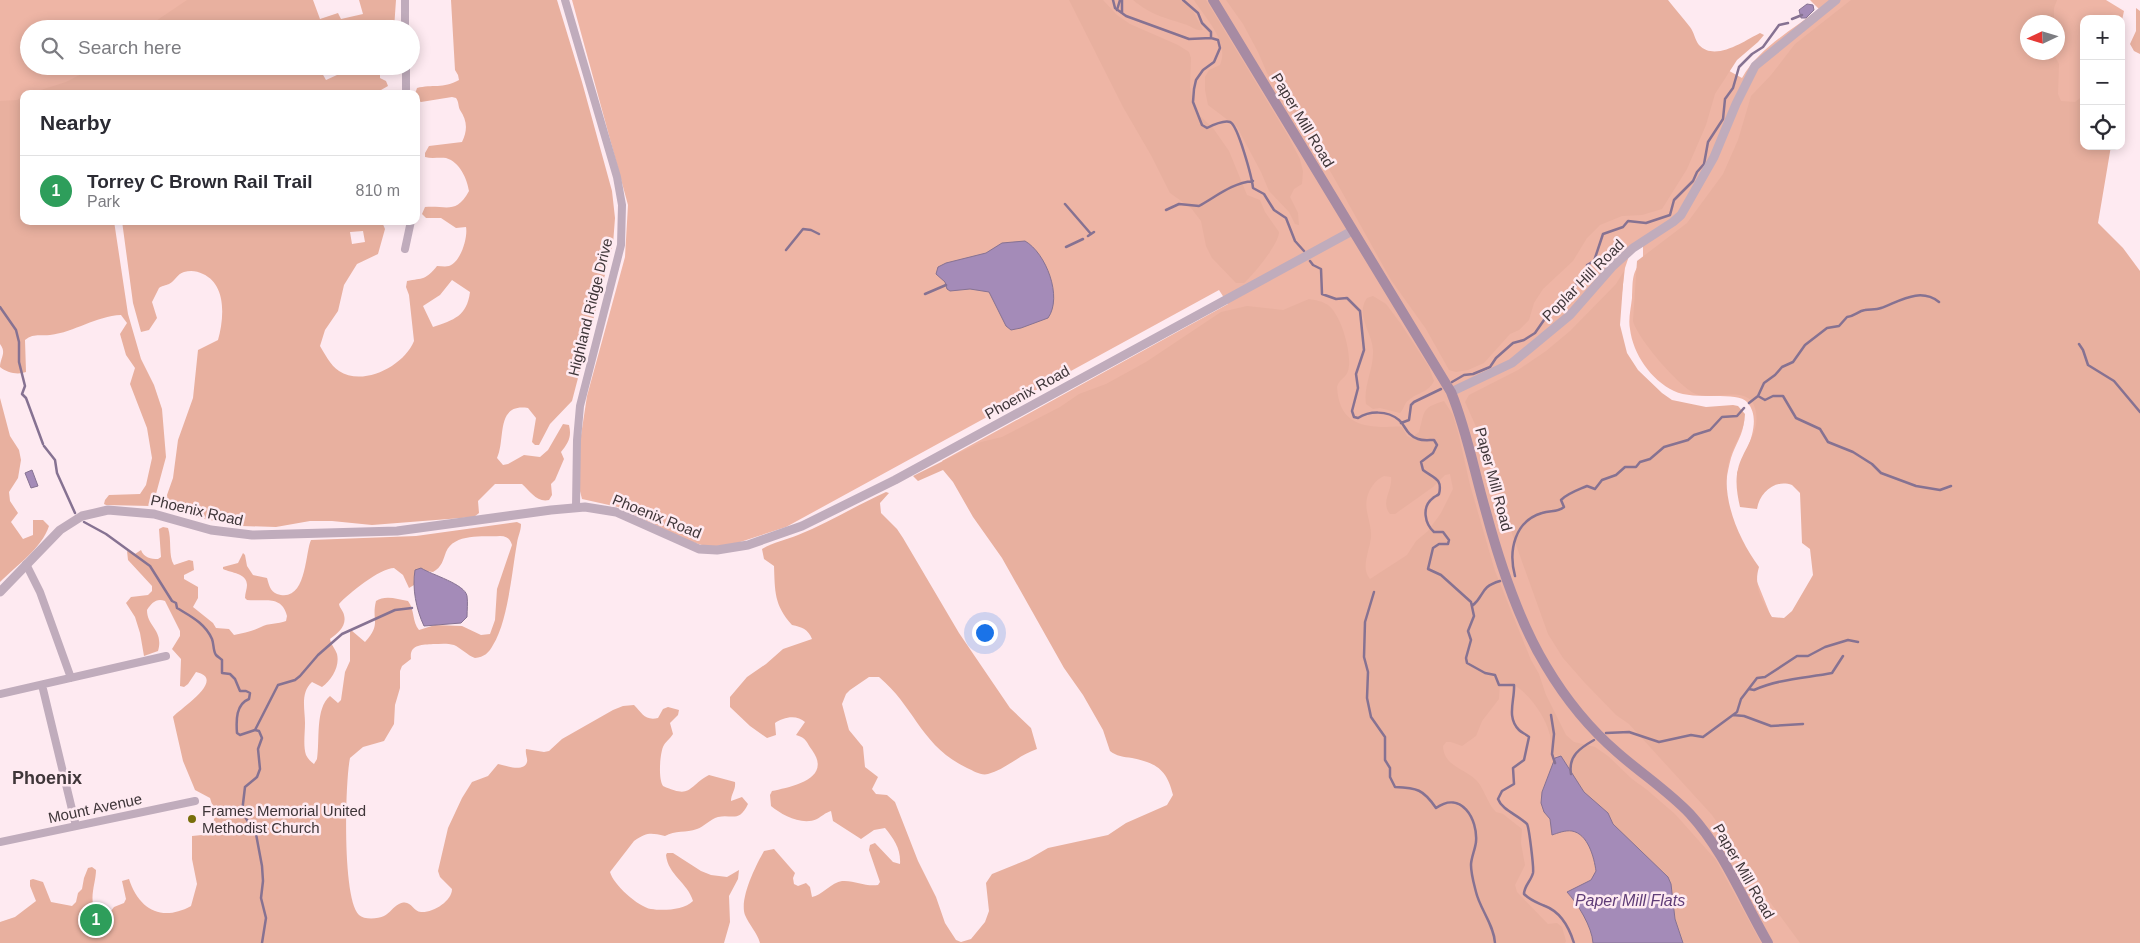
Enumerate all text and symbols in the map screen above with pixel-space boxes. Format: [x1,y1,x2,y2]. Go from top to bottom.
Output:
north arrow [2020,15,2065,60]
map controls [2080,15,2125,150]
button: + [2080,15,2125,60]
search box [20,20,420,75]
icon: search [38,34,66,62]
text: Search here [78,37,182,58]
button: − [2080,60,2125,105]
street label: Paper Mill Road [1268,70,1338,170]
button: locate [2080,105,2125,150]
text: Nearby [40,111,111,134]
text: Torrey C Brown Rail Trail [87,171,313,192]
text: 1 [52,182,60,199]
text: 810 m [356,182,400,199]
text: Park [87,193,120,210]
street label: Highland Ridge Drive [565,236,615,378]
street label: Poplar Hill Road [1539,236,1627,324]
street label: Phoenix Road [982,362,1072,422]
street label: Paper Mill Road [1472,425,1516,533]
street label: Phoenix Road [610,490,704,542]
street label: Phoenix Road [149,491,245,529]
your location [972,620,998,646]
district label: Phoenix [12,768,82,788]
street label: Mount Avenue [46,790,144,826]
place label: Frames Memorial United Methodist Church [202,802,366,836]
marker: Frames Memorial United Methodist Church [186,813,198,825]
street label: Paper Mill Road [1710,821,1778,921]
water label: Paper Mill Flats [1575,892,1685,909]
pin: 1 [80,901,112,939]

